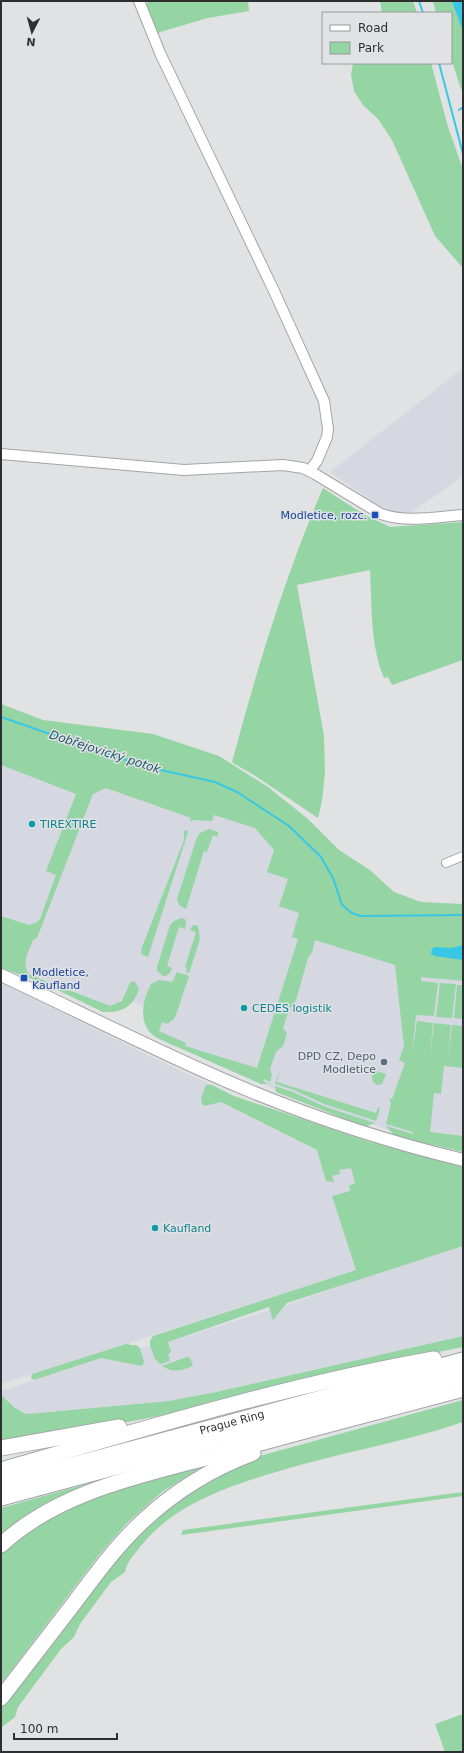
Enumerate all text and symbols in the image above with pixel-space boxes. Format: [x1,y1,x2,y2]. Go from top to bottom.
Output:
north arrow [12,12,52,52]
legend [322,12,452,64]
text: Road [358,21,388,35]
text: N [26,35,36,48]
text: Park [358,41,384,55]
place label: Modletice, rozc. [280,509,367,522]
marker: Modletice, rozc. [370,510,380,520]
water label: Dobřejovický potok [48,727,163,777]
place label: TIREXTIRE [39,818,97,831]
marker: TIREXTIRE [27,819,37,829]
place label: Modletice, Kaufland [32,966,89,992]
marker: Modletice, Kaufland [19,973,29,983]
place label: CEDES logistik [252,1002,332,1015]
marker: CEDES logistik [239,1003,249,1013]
place label: DPD CZ, Depo Modletice [298,1050,376,1076]
marker: DPD CZ, Depo Modletice [379,1057,389,1067]
place label: Kaufland [163,1222,211,1235]
marker: Kaufland [150,1223,160,1233]
street label: Prague Ring [198,1407,266,1437]
scale bar [14,1715,117,1741]
text: 100 m [20,1722,58,1736]

